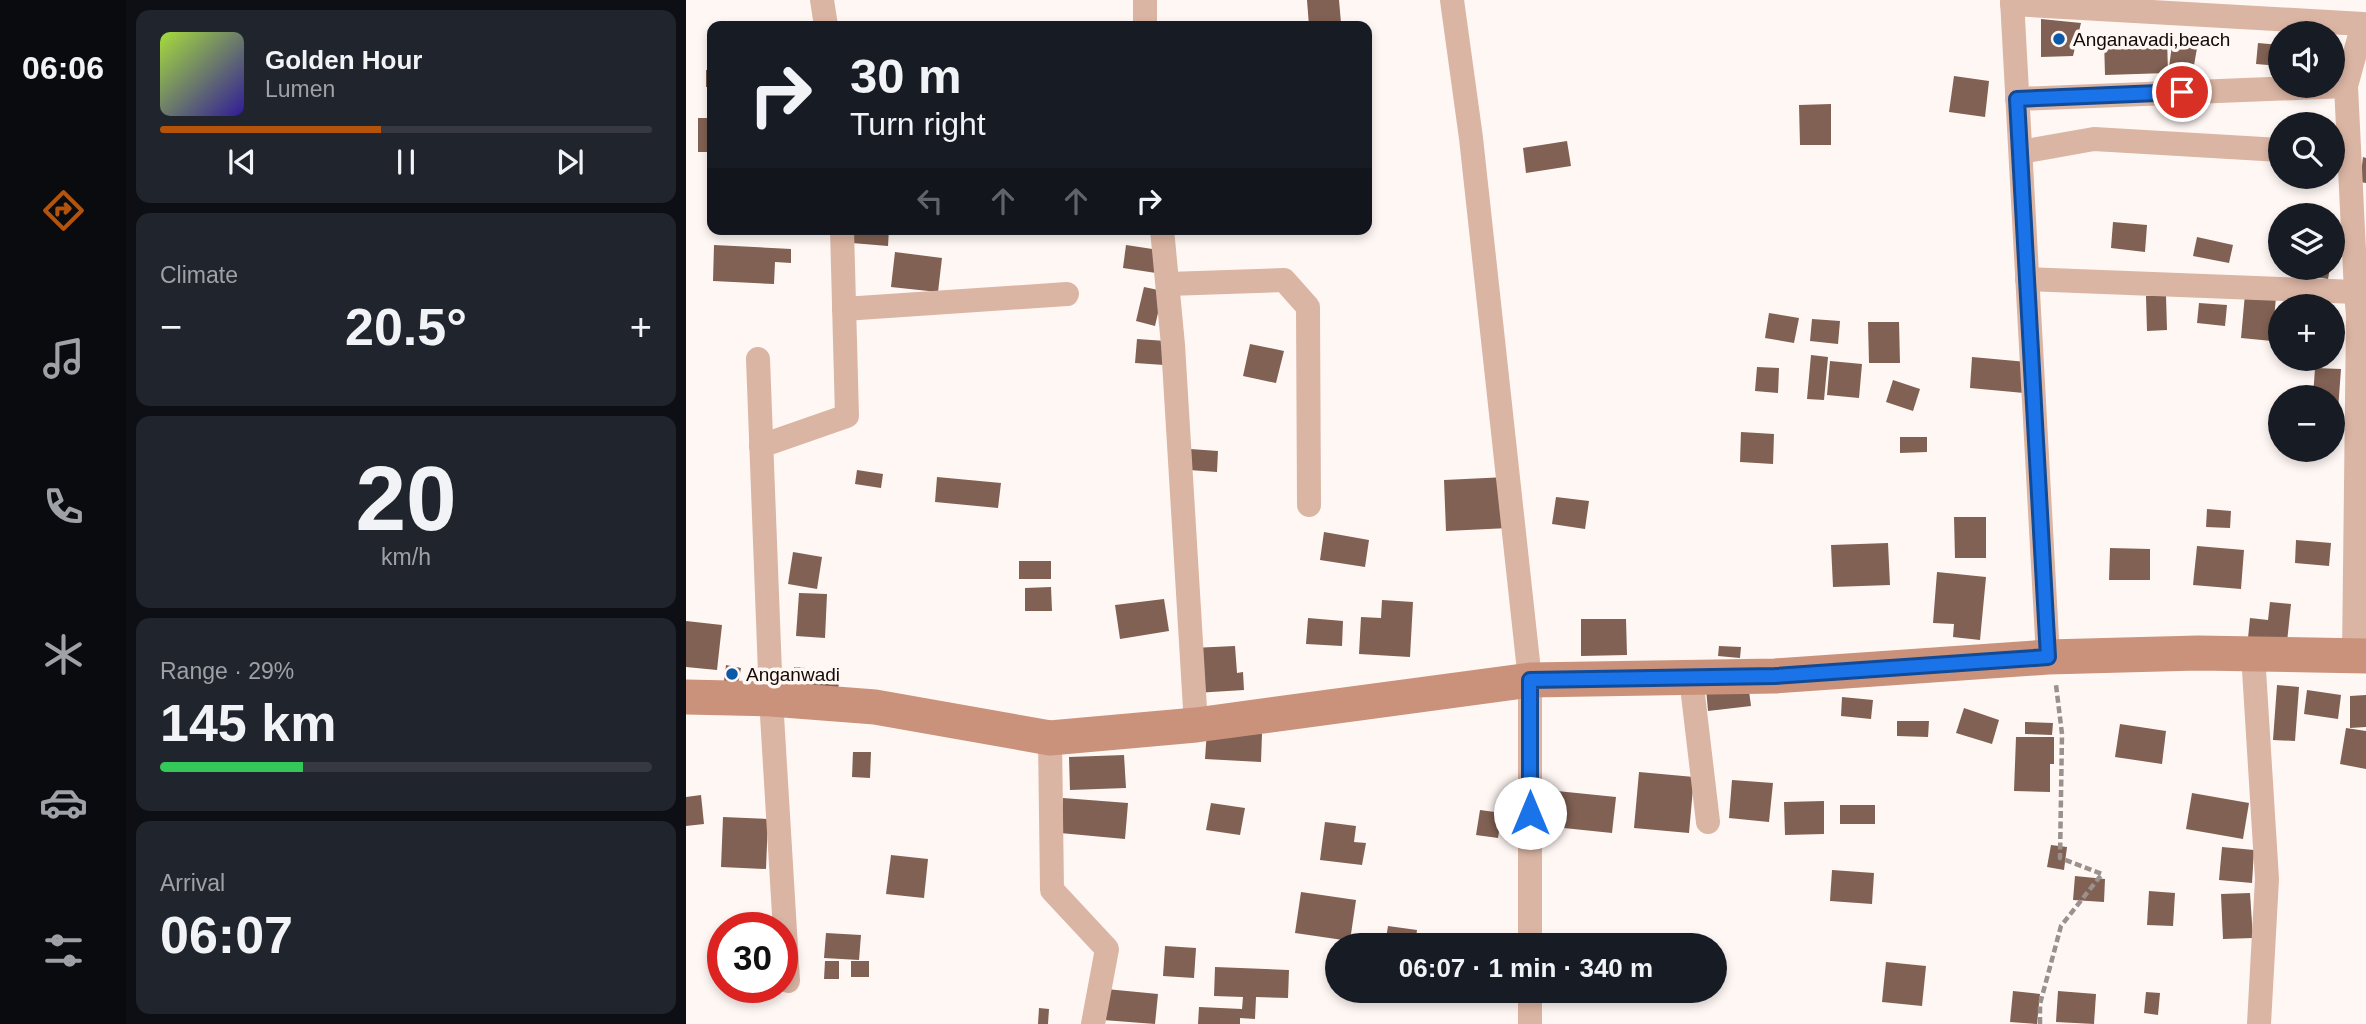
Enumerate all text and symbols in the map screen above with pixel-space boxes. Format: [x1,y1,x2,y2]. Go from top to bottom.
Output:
map controls [2268,21,2345,462]
button: sound [2268,21,2345,98]
place label: Anganavadi,beach [2073,29,2230,50]
marker: Anganavadi,beach [2051,31,2067,47]
text: Golden Hour [265,45,422,75]
icon: right [735,49,826,140]
text: 30 m [850,49,962,103]
text: 06:06 [22,50,104,86]
pin [2152,62,2212,122]
icon: arrive [2163,73,2201,111]
text: Lumen [265,76,335,102]
text: Turn right [850,106,986,142]
button: search [2268,112,2345,189]
icon: previous [223,143,261,181]
icon: pause [387,143,425,181]
icon: next [551,143,589,181]
icon: left [911,182,949,220]
icon: ahead [984,182,1022,220]
icon: ahead [1057,182,1095,220]
icon: right [1130,182,1168,220]
icon: directions [39,186,88,235]
button: layers [2268,203,2345,280]
text: Climate [160,262,238,288]
button: + [2268,294,2345,371]
text: 20.5° [345,298,467,356]
text: − [160,306,182,348]
text: + [630,306,652,348]
icon: music [39,334,88,383]
button: − [2268,385,2345,462]
text: 20 [355,448,457,549]
icon: phone [39,482,88,531]
text: km/h [381,544,431,570]
icon: climate [39,630,88,679]
text: Range · 29% [160,658,294,684]
place label: Anganwadi [746,664,840,685]
marker: Anganwadi [724,666,740,682]
text: 145 km [160,694,336,752]
position arrow [1493,776,1567,850]
icon: car [39,778,88,827]
text: Arrival [160,870,225,896]
text: 06:07 [160,906,293,964]
speed limit sign: 30 [707,912,798,1003]
icon: filters [39,926,88,975]
text: 06:07 · 1 min · 340 m [1399,953,1653,983]

